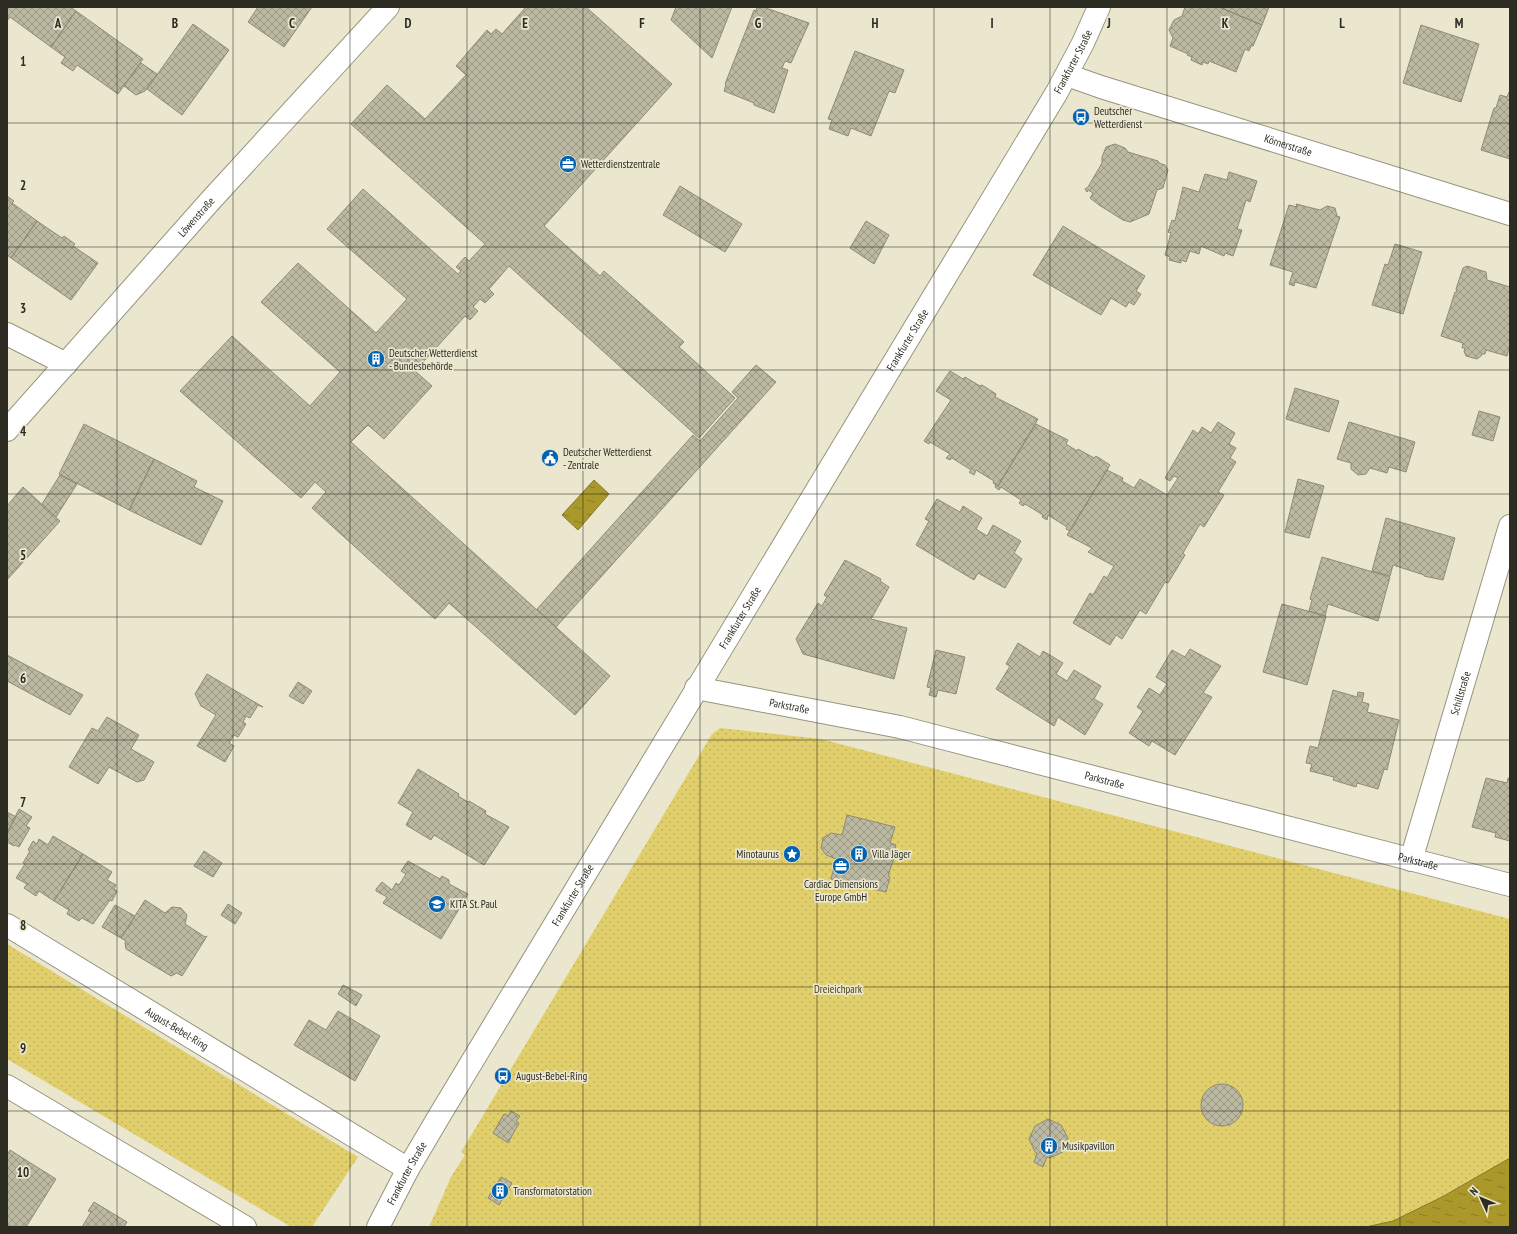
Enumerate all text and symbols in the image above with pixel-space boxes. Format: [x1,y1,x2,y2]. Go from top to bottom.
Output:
text: A [54,15,62,32]
text: B [172,15,178,32]
text: C [289,15,295,32]
text: D [405,15,412,32]
text: E [522,15,528,32]
text: F [639,15,645,32]
text: G [755,15,762,32]
text: H [872,15,879,32]
text: I [990,15,994,32]
text: J [1106,15,1111,32]
text: K [1222,15,1229,32]
text: L [1339,15,1345,32]
text: M [1455,15,1464,32]
street label: Frankfurter Straße [1050,27,1095,96]
text: 1 [20,53,26,70]
place label: Deutscher Wetterdienst [1094,104,1142,131]
bus stop icon: Deutscher Wetterdienst [1071,107,1091,127]
street label: Körnerstraße [1263,131,1314,159]
office icon: Wetterdienstzentrale [558,154,578,174]
place label: Wetterdienstzentrale [581,157,661,171]
text: 2 [20,177,26,194]
street label: Löwenstraße [175,194,218,240]
text: 3 [20,300,26,317]
street label: Frankfurter Straße [883,306,932,374]
place label: Deutscher Wetterdienst - Bundesbehörde [389,346,478,373]
building icon: Deutscher Wetterdienst - Bundesbehörde [366,349,386,369]
text: 4 [20,423,27,440]
place label: Deutscher Wetterdienst - Zentrale [563,445,652,472]
public building icon: Deutscher Wetterdienst - Zentrale [540,448,560,468]
text: 5 [20,547,26,564]
street label: Frankfurter Straße [716,584,764,651]
street label: Schillstraße [1447,669,1474,717]
text: 6 [20,670,26,687]
street label: Parkstraße [768,695,811,717]
street label: Parkstraße [1083,768,1126,792]
text: 7 [20,794,26,811]
place icon: Minotaurus [782,844,802,864]
building icon: Villa Jäger [849,844,869,864]
place label: Minotaurus [736,847,779,861]
place label: Villa Jäger [871,847,911,861]
street label: Parkstraße [1397,849,1440,873]
office icon: Cardiac Dimensions Europe GmbH [831,856,851,876]
street label: Frankfurter Straße [549,861,597,928]
place label: Cardiac Dimensions Europe GmbH [804,877,878,904]
school or university icon: KITA St. Paul [427,894,447,914]
place label: KITA St. Paul [450,897,498,911]
text: 8 [20,917,26,934]
park label: Dreieichpark [814,982,863,996]
street label: August-Bebel-Ring [143,1004,211,1053]
text: 9 [20,1040,26,1057]
bus stop icon: August-Bebel-Ring [493,1066,513,1086]
place label: August-Bebel-Ring [516,1069,587,1083]
building icon: Musikpavillon [1039,1136,1059,1156]
street label: Frankfurter Straße [384,1139,430,1207]
place label: Musikpavillon [1062,1139,1115,1153]
text: 10 [17,1164,29,1181]
north arrow [1461,1178,1501,1218]
building icon: Transformatorstation [490,1181,510,1201]
place label: Transformatorstation [513,1184,592,1198]
text: N [1467,1184,1481,1198]

